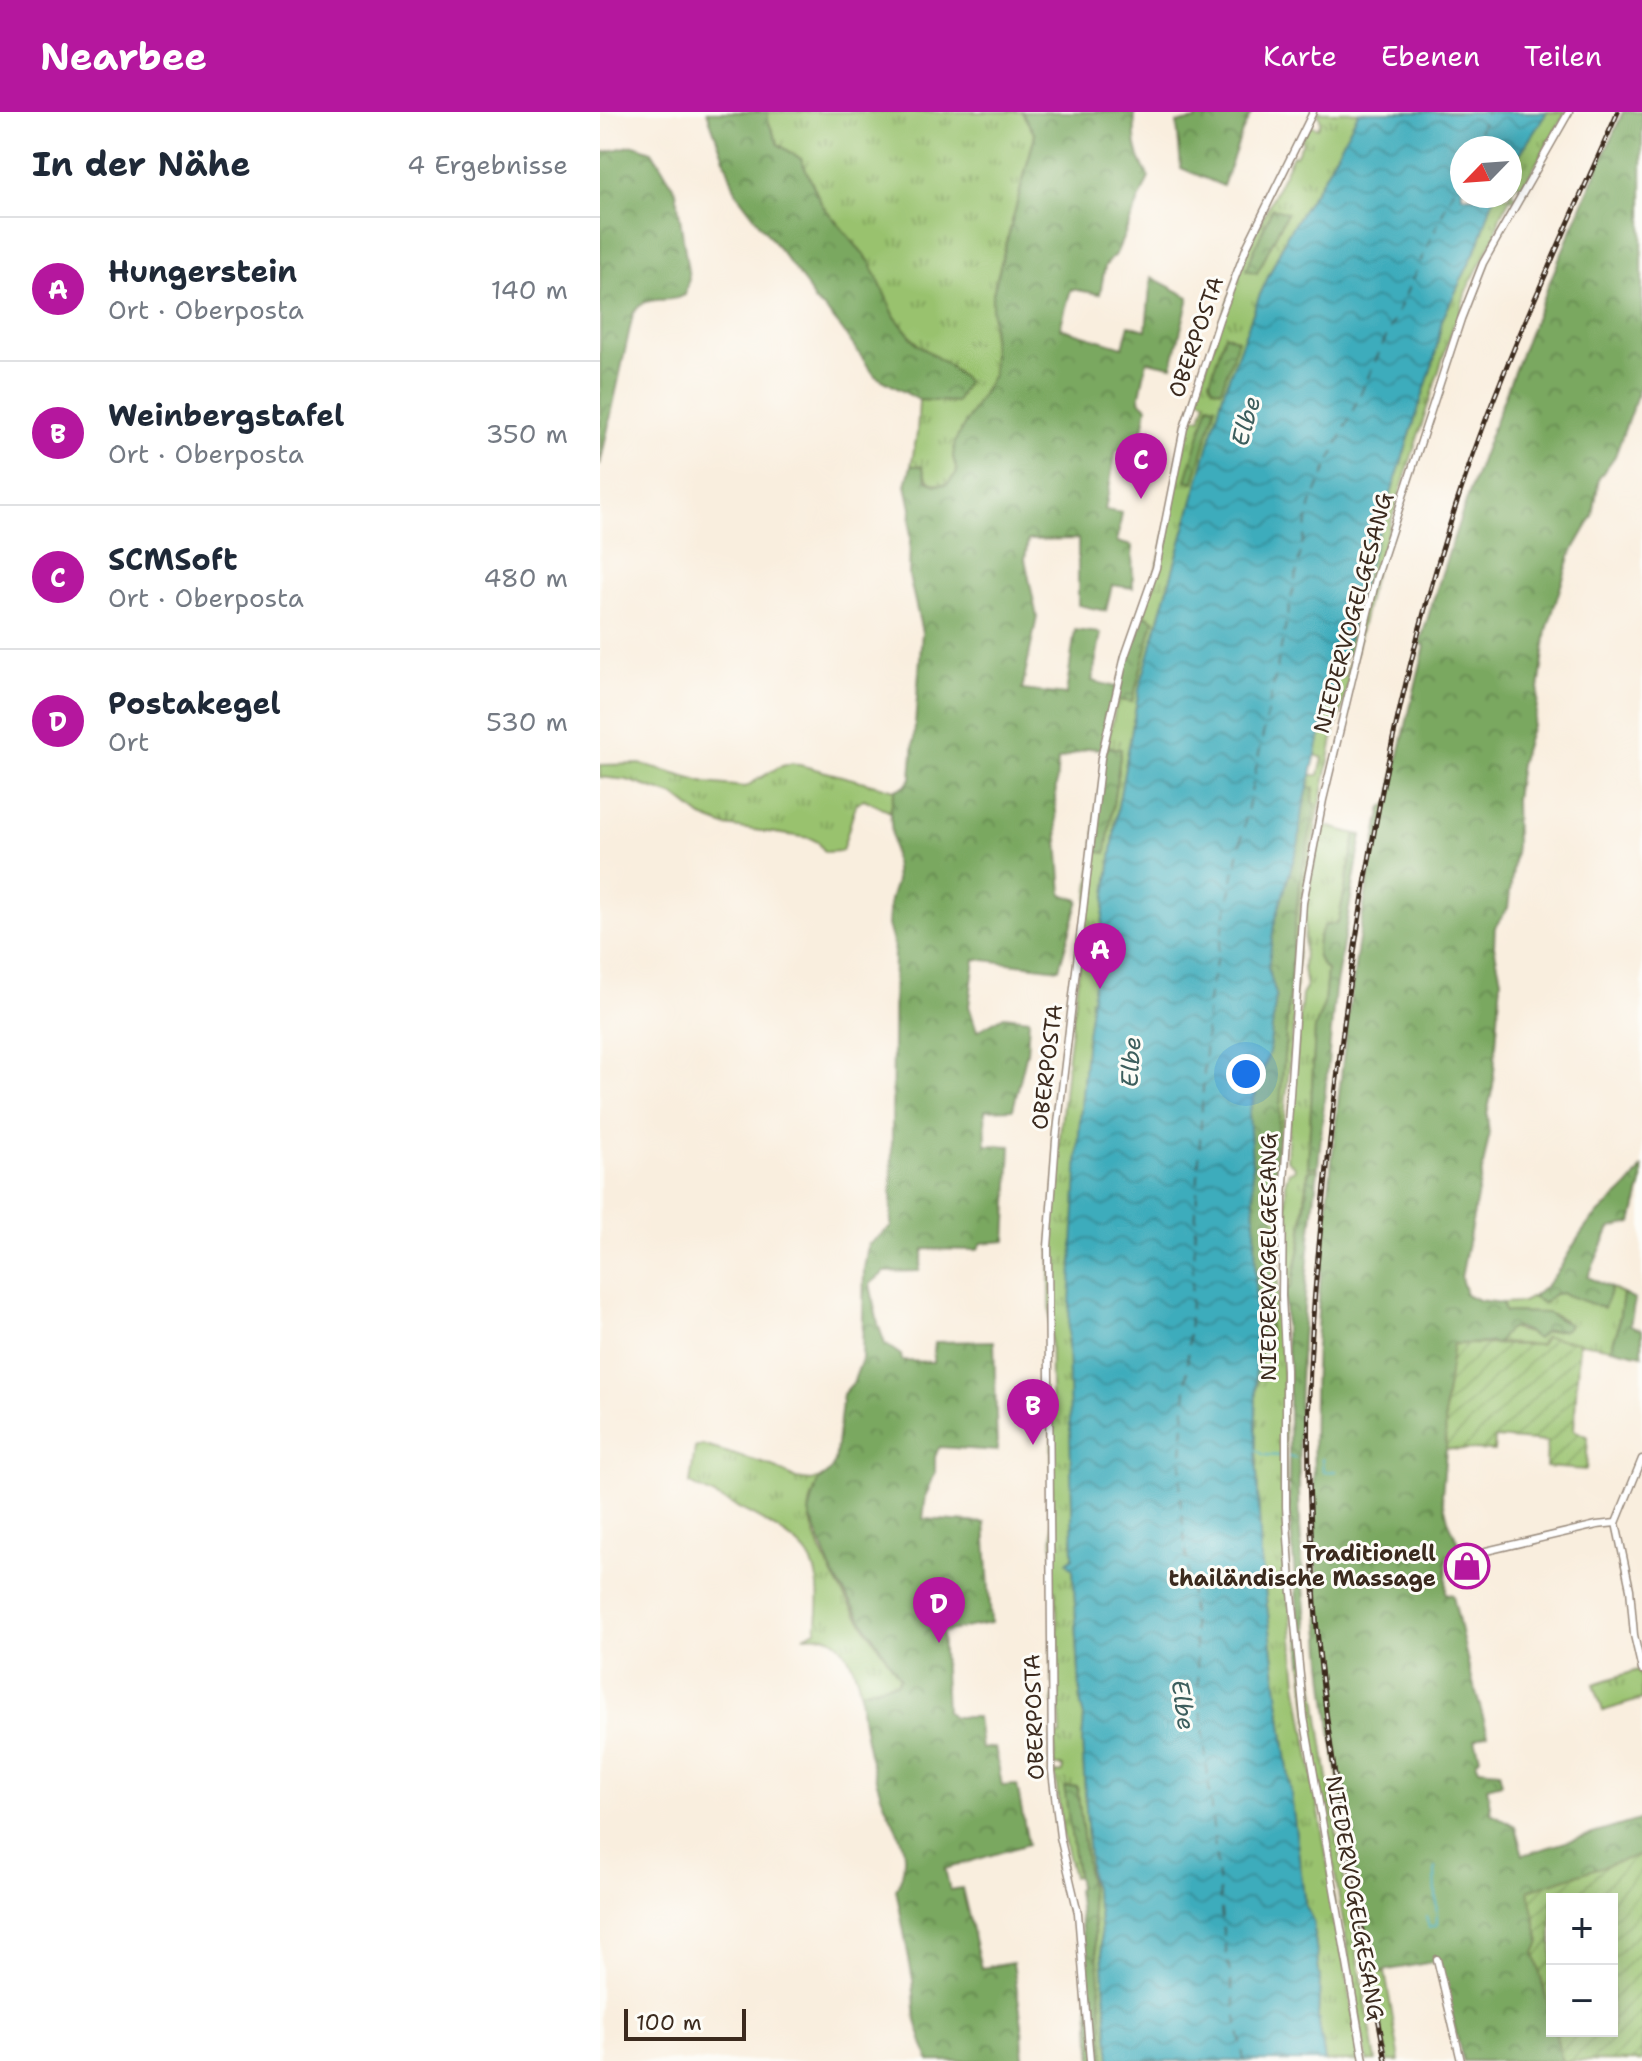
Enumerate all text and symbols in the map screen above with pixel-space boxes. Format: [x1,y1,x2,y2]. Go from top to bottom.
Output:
text: Nearbee [40,31,207,82]
text: Karte [1263,37,1337,75]
text: Ebenen [1381,37,1480,75]
text: Teilen [1524,37,1602,75]
north arrow [1450,136,1522,208]
text: In der Nähe [32,141,251,187]
text: 4 Ergebnisse [407,147,568,182]
text: Hungerstein [108,251,297,292]
text: A [48,272,68,307]
text: 140 m [491,272,568,307]
street label: OBERPOSTA [1162,273,1230,401]
text: Ort · Oberposta [108,292,304,327]
water label: Elbe [1224,392,1268,450]
text: Weinbergstafel [108,395,344,436]
text: B [50,416,66,451]
text: 350 m [485,416,568,451]
pin: C [1115,433,1167,499]
text: Ort · Oberposta [108,436,304,471]
street label: NIEDERVOGELGESANG [1307,489,1399,737]
text: SCMSoft [108,539,238,580]
text: C [50,560,66,595]
text: 480 m [483,560,568,595]
text: Ort · Oberposta [108,580,304,615]
text: Postakegel [108,683,281,724]
text: D [49,704,67,739]
text: 530 m [486,704,568,739]
text: Ort [108,724,149,759]
pin: A [1074,923,1126,989]
street label: OBERPOSTA [1025,1003,1069,1131]
water label: Elbe [1113,1036,1149,1088]
your location [1226,1054,1266,1094]
street label: NIEDERVOGELGESANG [1254,1132,1283,1381]
pin: B [1007,1379,1059,1445]
place label: Traditionell thailändische Massage [1168,1539,1436,1593]
shop icon: Traditionell thailändische Massage [1443,1542,1491,1590]
pin: D [913,1577,965,1643]
street label: OBERPOSTA [1017,1654,1051,1780]
water label: Elbe [1164,1678,1202,1732]
street label: NIEDERVOGELGESANG [1319,1773,1391,2023]
map controls [1546,1893,1618,2037]
button: + [1546,1893,1618,1965]
button: − [1546,1965,1618,2037]
scale bar [624,2005,746,2041]
text: 100 m [636,2008,702,2037]

